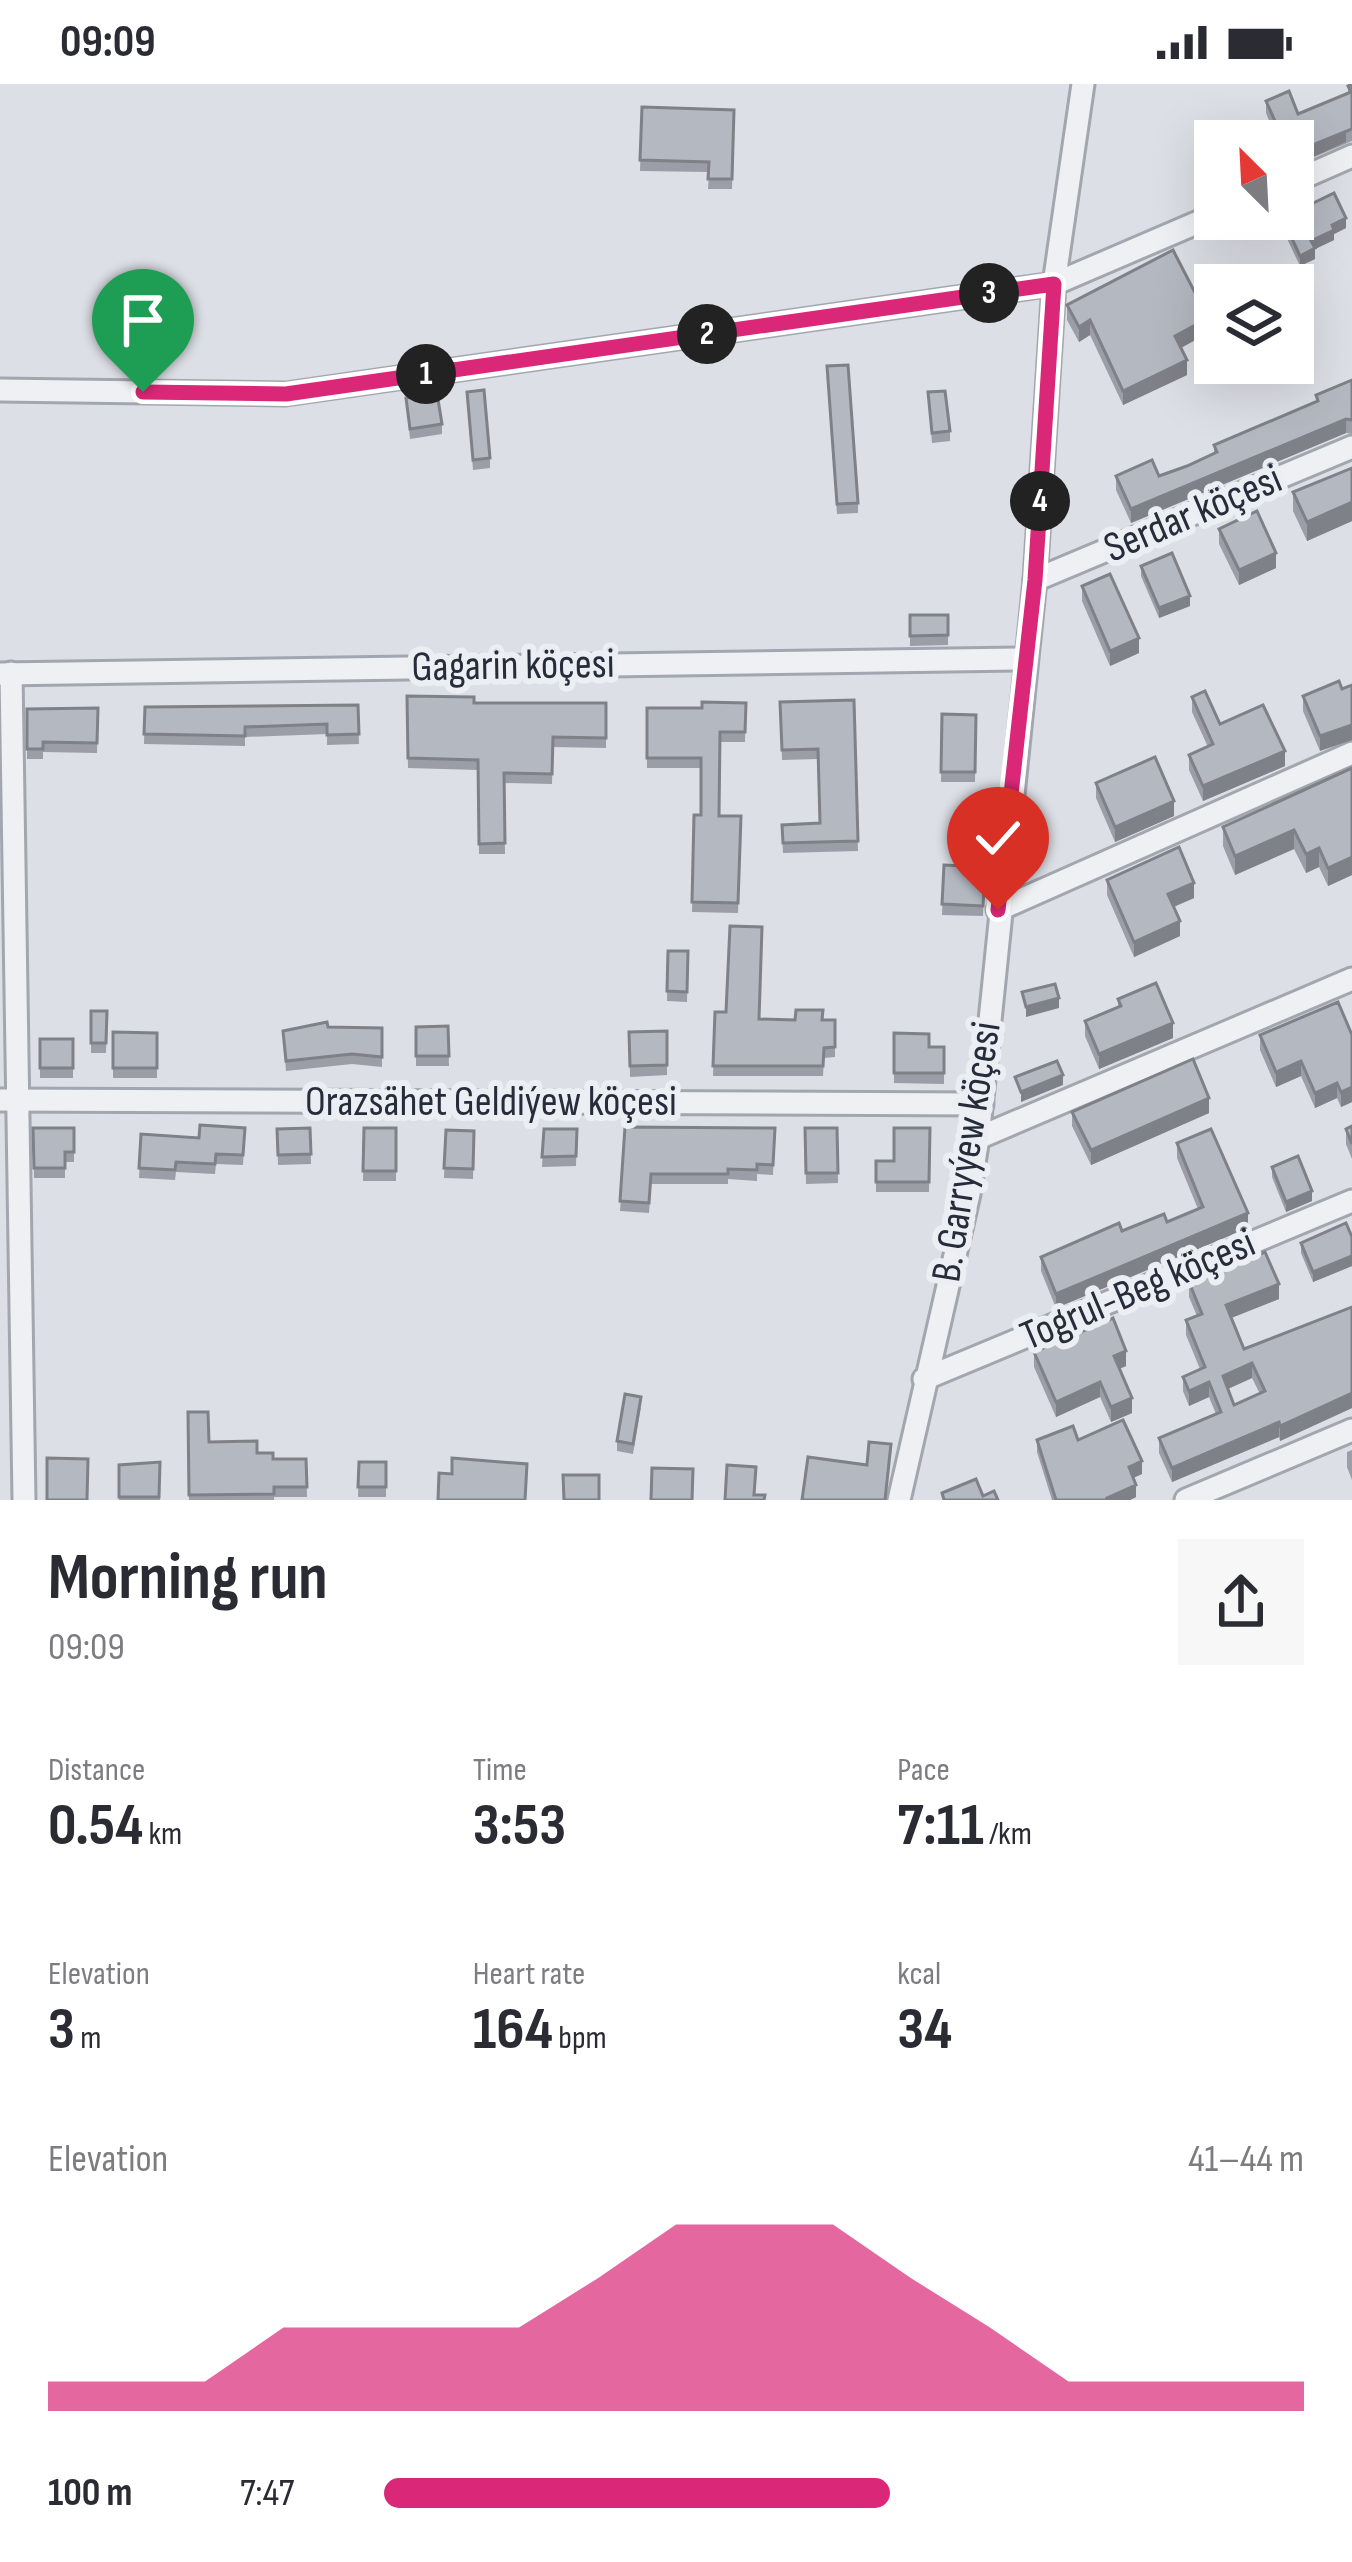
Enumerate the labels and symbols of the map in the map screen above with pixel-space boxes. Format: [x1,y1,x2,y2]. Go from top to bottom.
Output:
north arrow [1194,120,1314,240]
pin: 3 [959,263,1019,323]
pin [92,269,194,392]
pin: 2 [677,304,737,364]
pin: 1 [396,344,456,404]
street label: Serdar köçesi [1097,454,1289,574]
pin: 4 [1010,471,1070,531]
street label: Gagarin köçesi [411,639,615,693]
pin [947,787,1049,910]
street label: B. Garryýew köçesi [921,1018,1013,1286]
street label: Orazsähet Geldiýew köçesi [305,1077,677,1128]
street label: Togrul-Beg köçesi [1013,1218,1263,1362]

